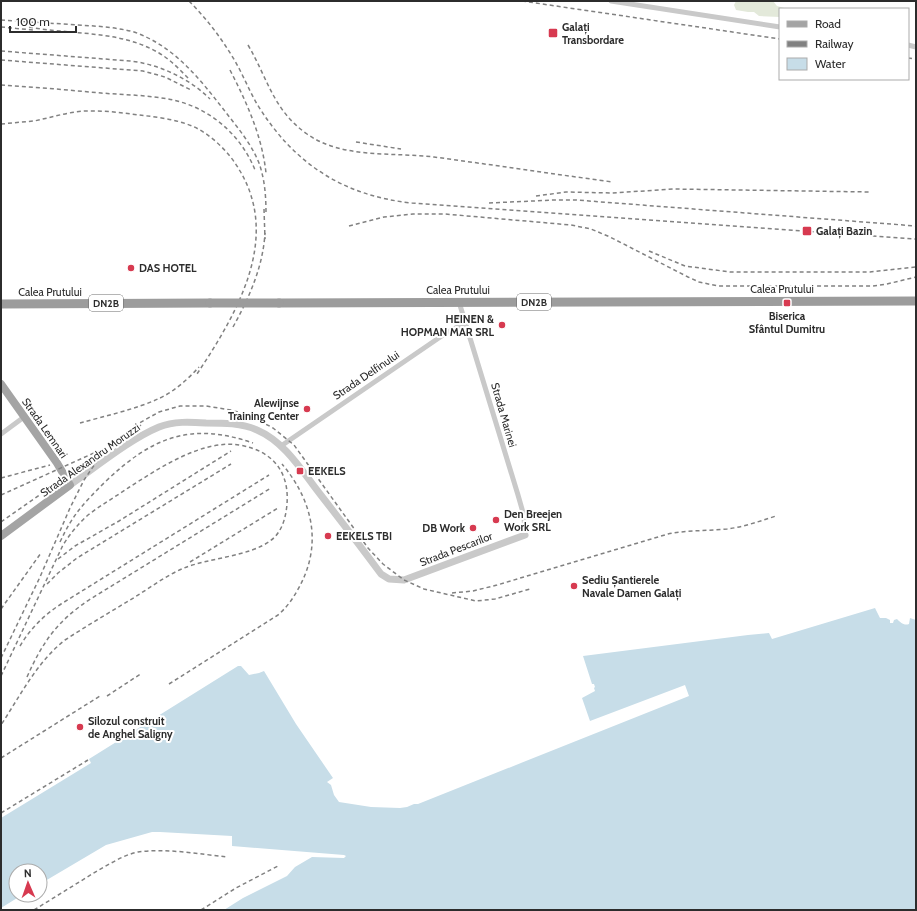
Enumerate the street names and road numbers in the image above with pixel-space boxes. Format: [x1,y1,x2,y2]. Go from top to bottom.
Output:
street label: Calea Prutului [750,282,814,296]
street label: Calea Prutului [426,283,490,297]
street label: Calea Prutului [18,285,82,299]
road number: DN2B [517,294,551,310]
road number: DN2B [89,295,123,311]
street label: Strada Delfinului [330,348,402,402]
street label: Strada Marinei [488,381,520,449]
street label: Strada Lemnari [19,395,71,461]
street label: Strada Alexandru Moruzzi [37,420,143,500]
street label: Strada Pescarilor [418,528,495,569]

